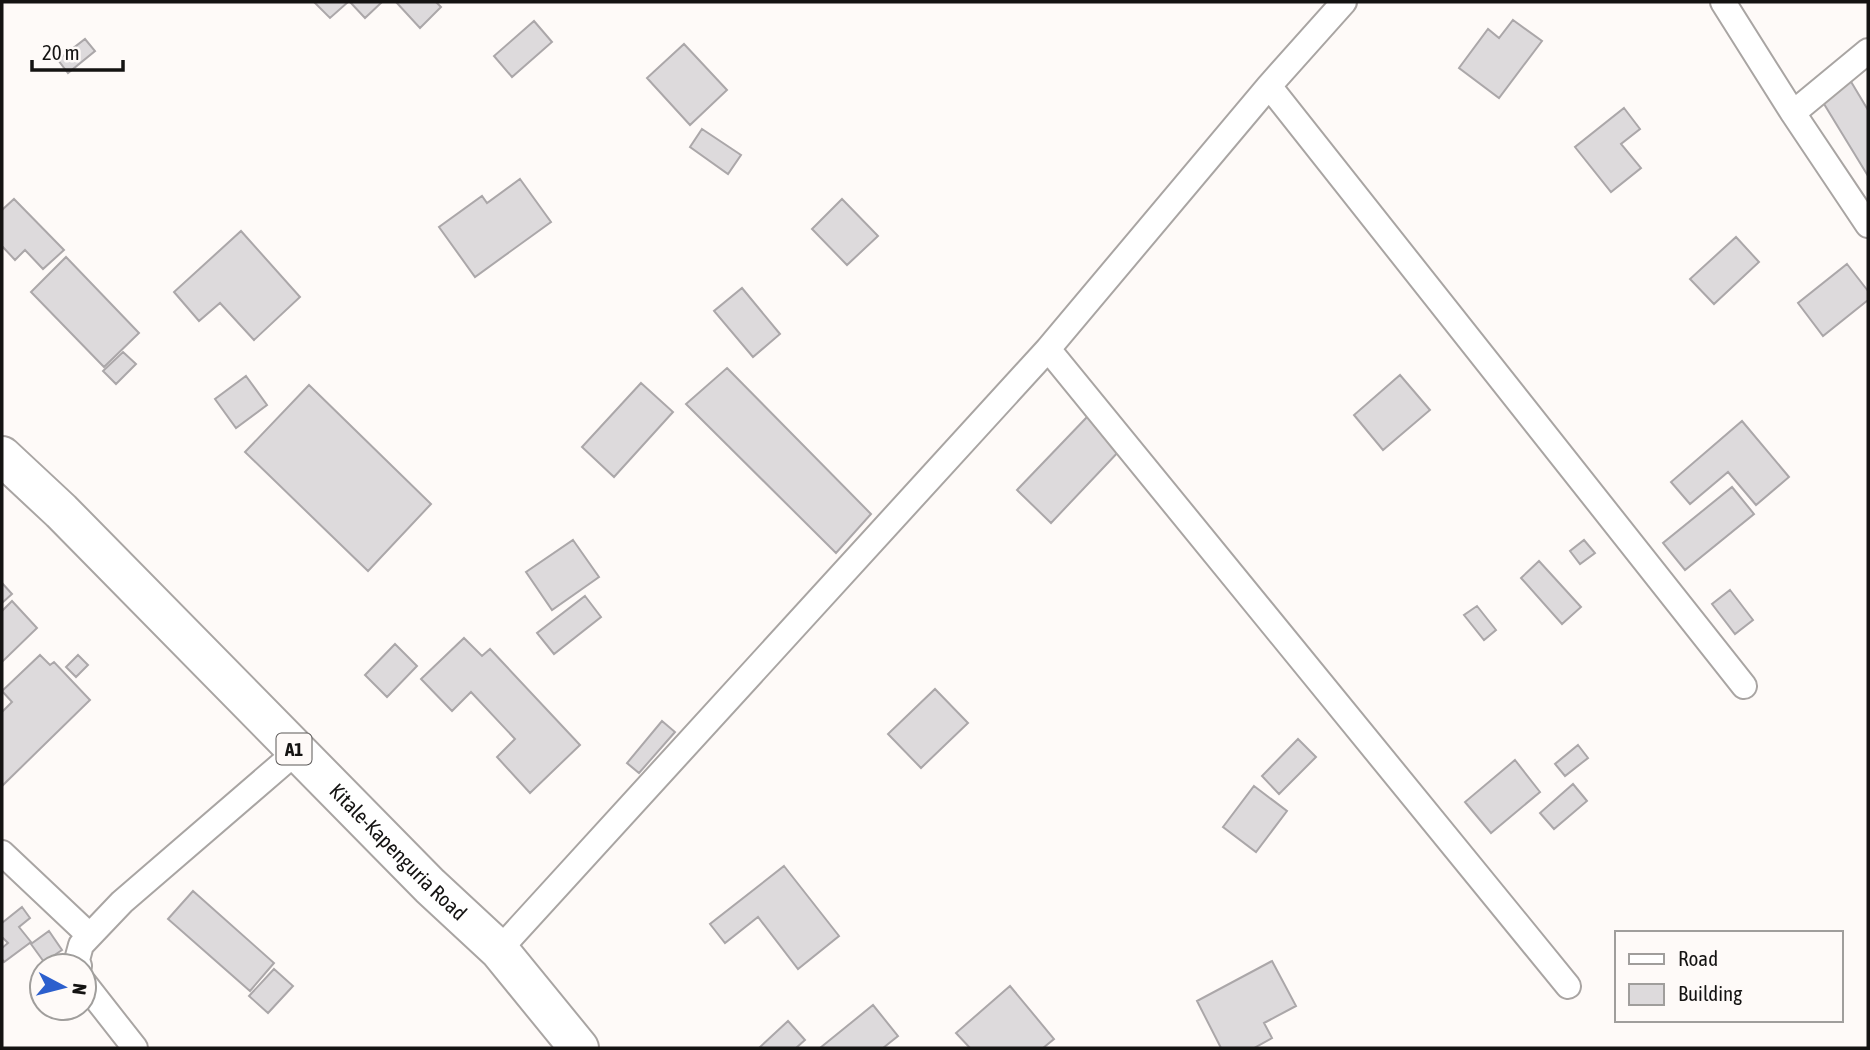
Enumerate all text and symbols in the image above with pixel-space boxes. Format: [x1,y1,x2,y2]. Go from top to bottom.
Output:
scale bar [32,28,122,72]
text: 20 m [42,40,80,64]
road number: A1 [276,734,312,764]
street label: Kitale-Kapenguria Road [325,778,472,925]
legend [1615,931,1842,1022]
text: Road [1678,946,1718,970]
north arrow [28,952,98,1022]
text: Building [1678,981,1742,1005]
text: N [68,982,91,996]

